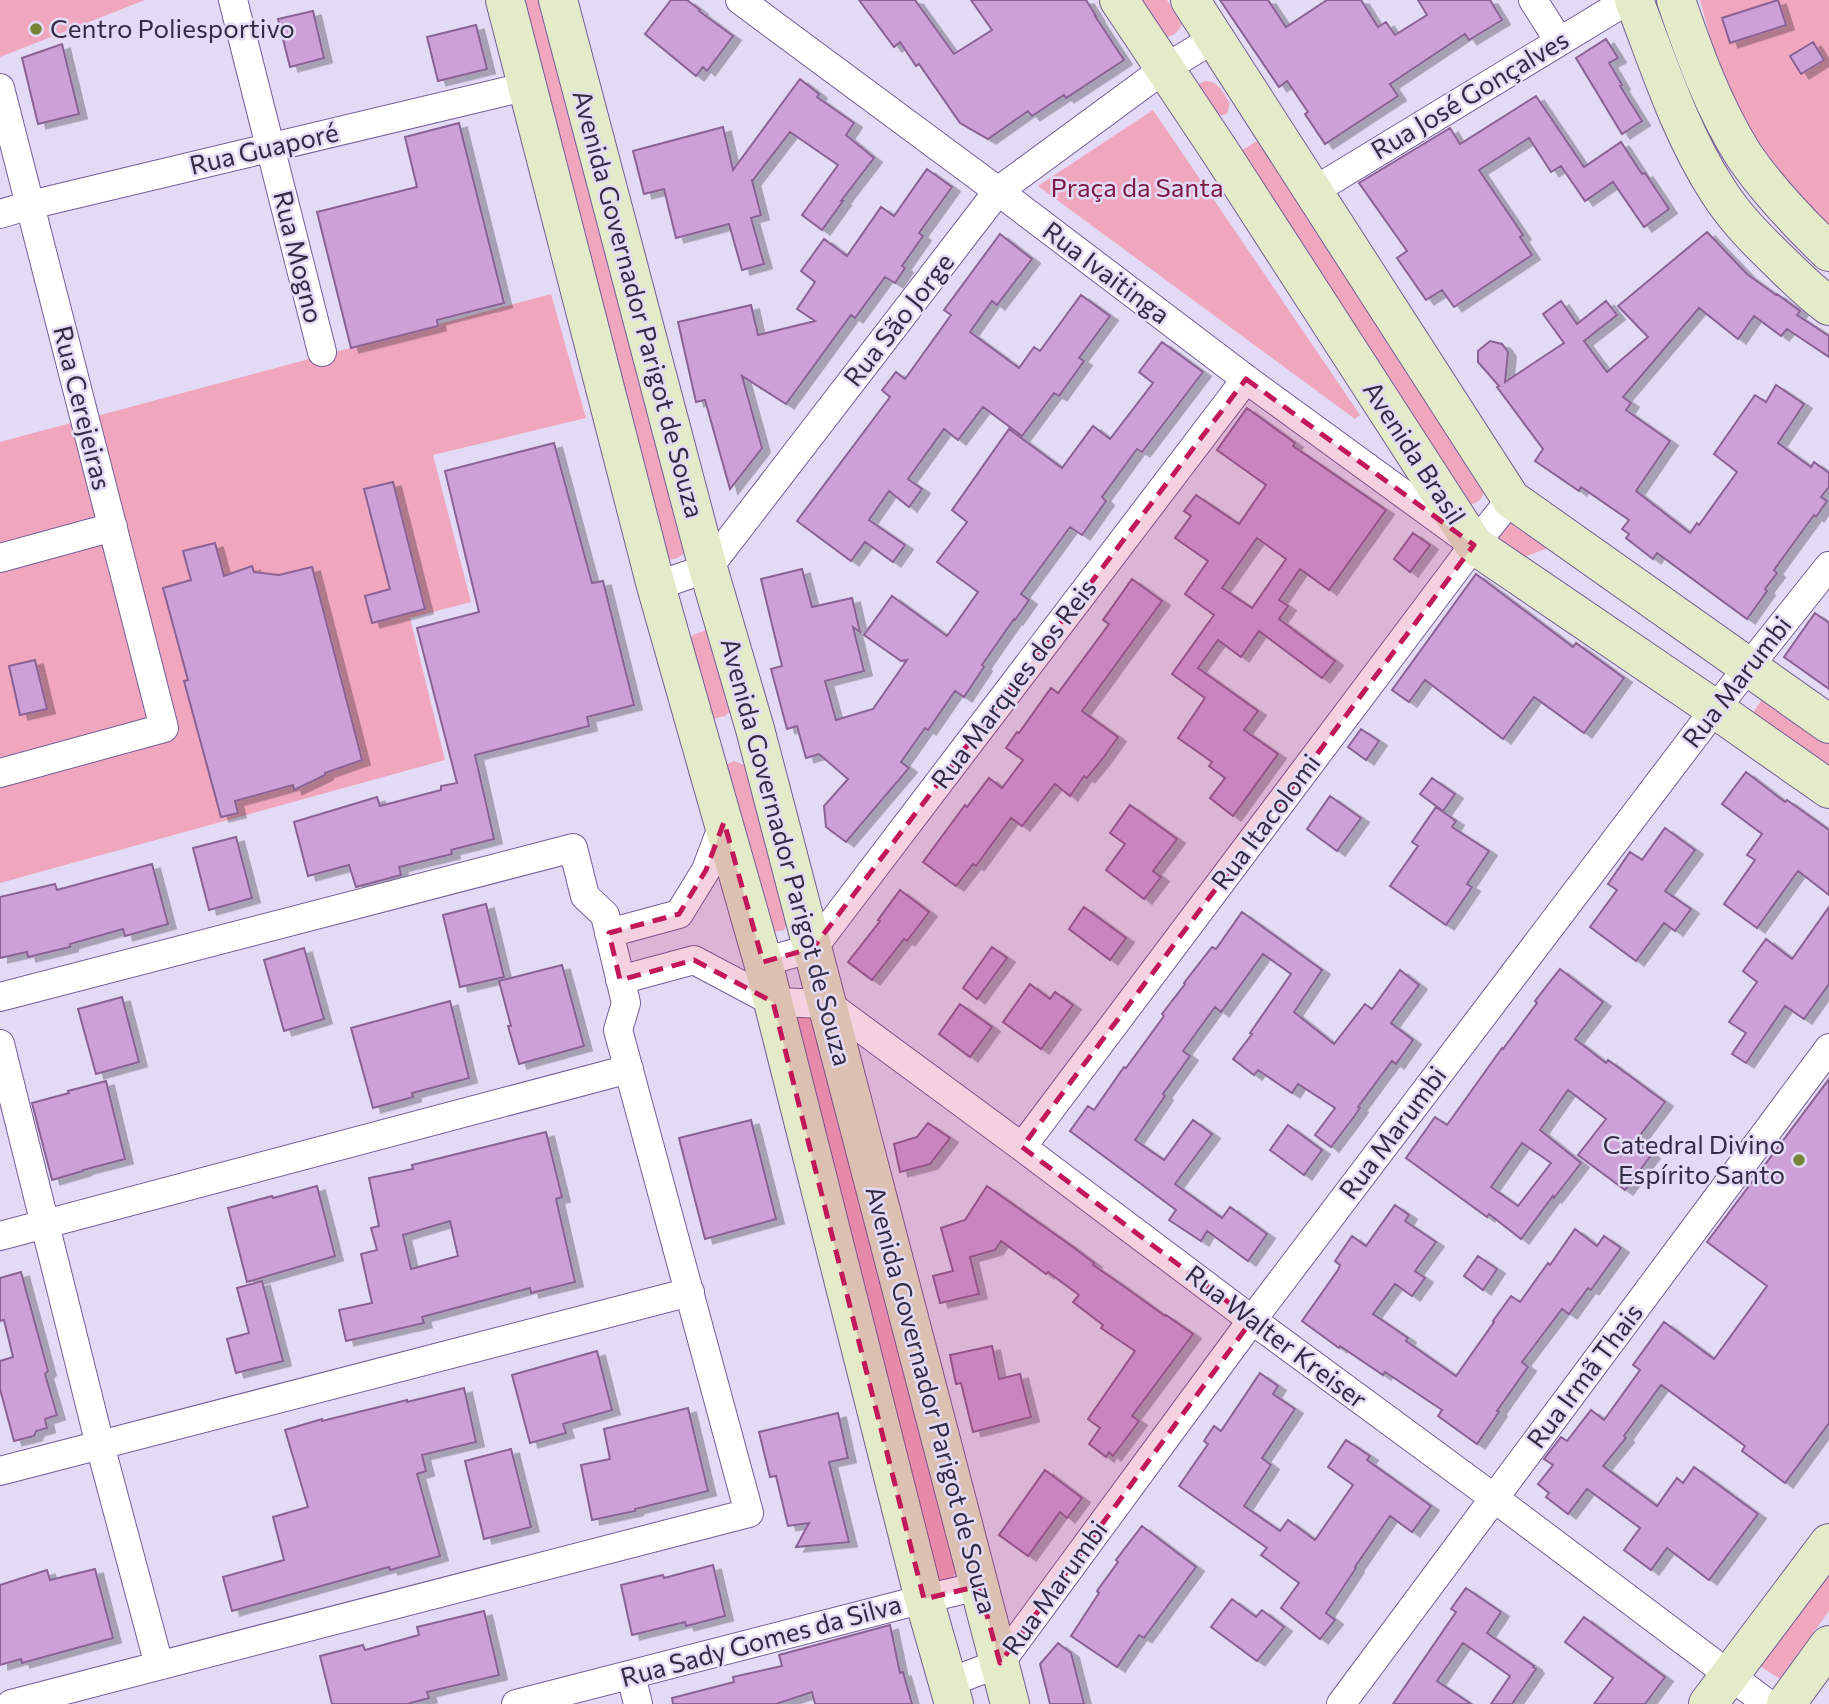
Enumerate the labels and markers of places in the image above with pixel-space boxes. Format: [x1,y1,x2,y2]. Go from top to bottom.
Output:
place label: Centro Poliesportivo [50,12,295,43]
marker: Centro Poliesportivo [28,21,44,37]
place label: Catedral Divino Espírito Santo [1603,1128,1785,1189]
marker: Catedral Divino Espírito Santo [1791,1152,1807,1168]

